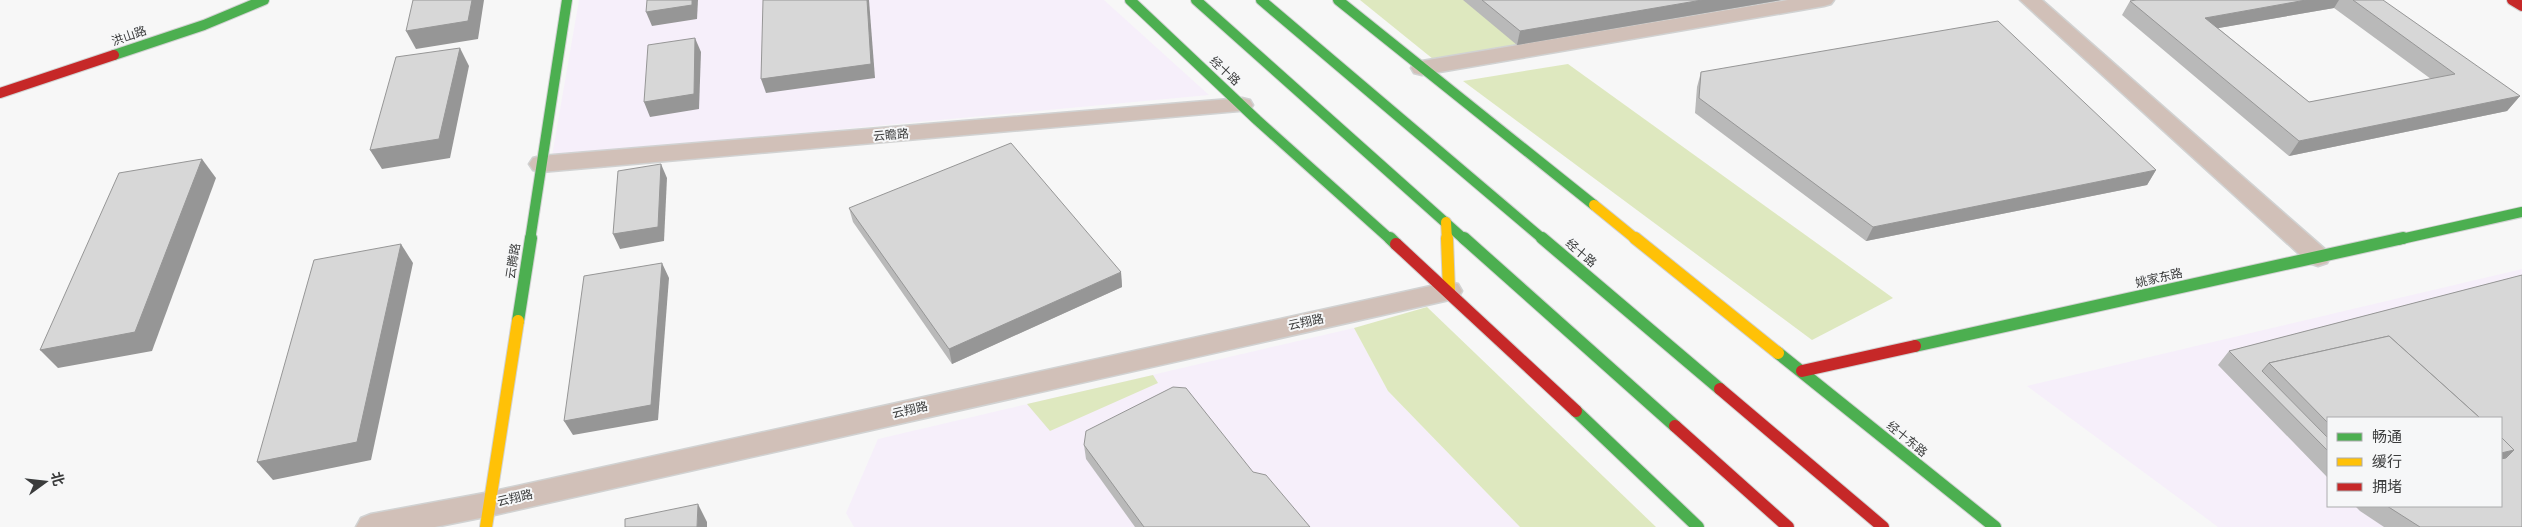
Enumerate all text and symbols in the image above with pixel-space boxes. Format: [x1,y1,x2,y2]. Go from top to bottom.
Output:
street label: 洪山路 [110,24,148,48]
street label: 经十路 [1207,54,1243,88]
street label: 云瞻路 [872,126,910,144]
street label: 经十路 [1563,236,1599,270]
street label: 云腾路 [503,242,523,280]
street label: 姚家东路 [2134,266,2184,290]
street label: 云翔路 [1287,311,1325,333]
street label: 云翔路 [891,399,929,421]
legend [2327,417,2502,507]
street label: 经十东路 [1884,418,1930,460]
text: 畅通 [2372,429,2402,445]
text: 缓行 [2372,454,2402,470]
north arrow [20,457,70,507]
text: 北 [48,470,67,487]
text: 拥堵 [2372,479,2402,495]
street label: 云翔路 [496,487,534,509]

